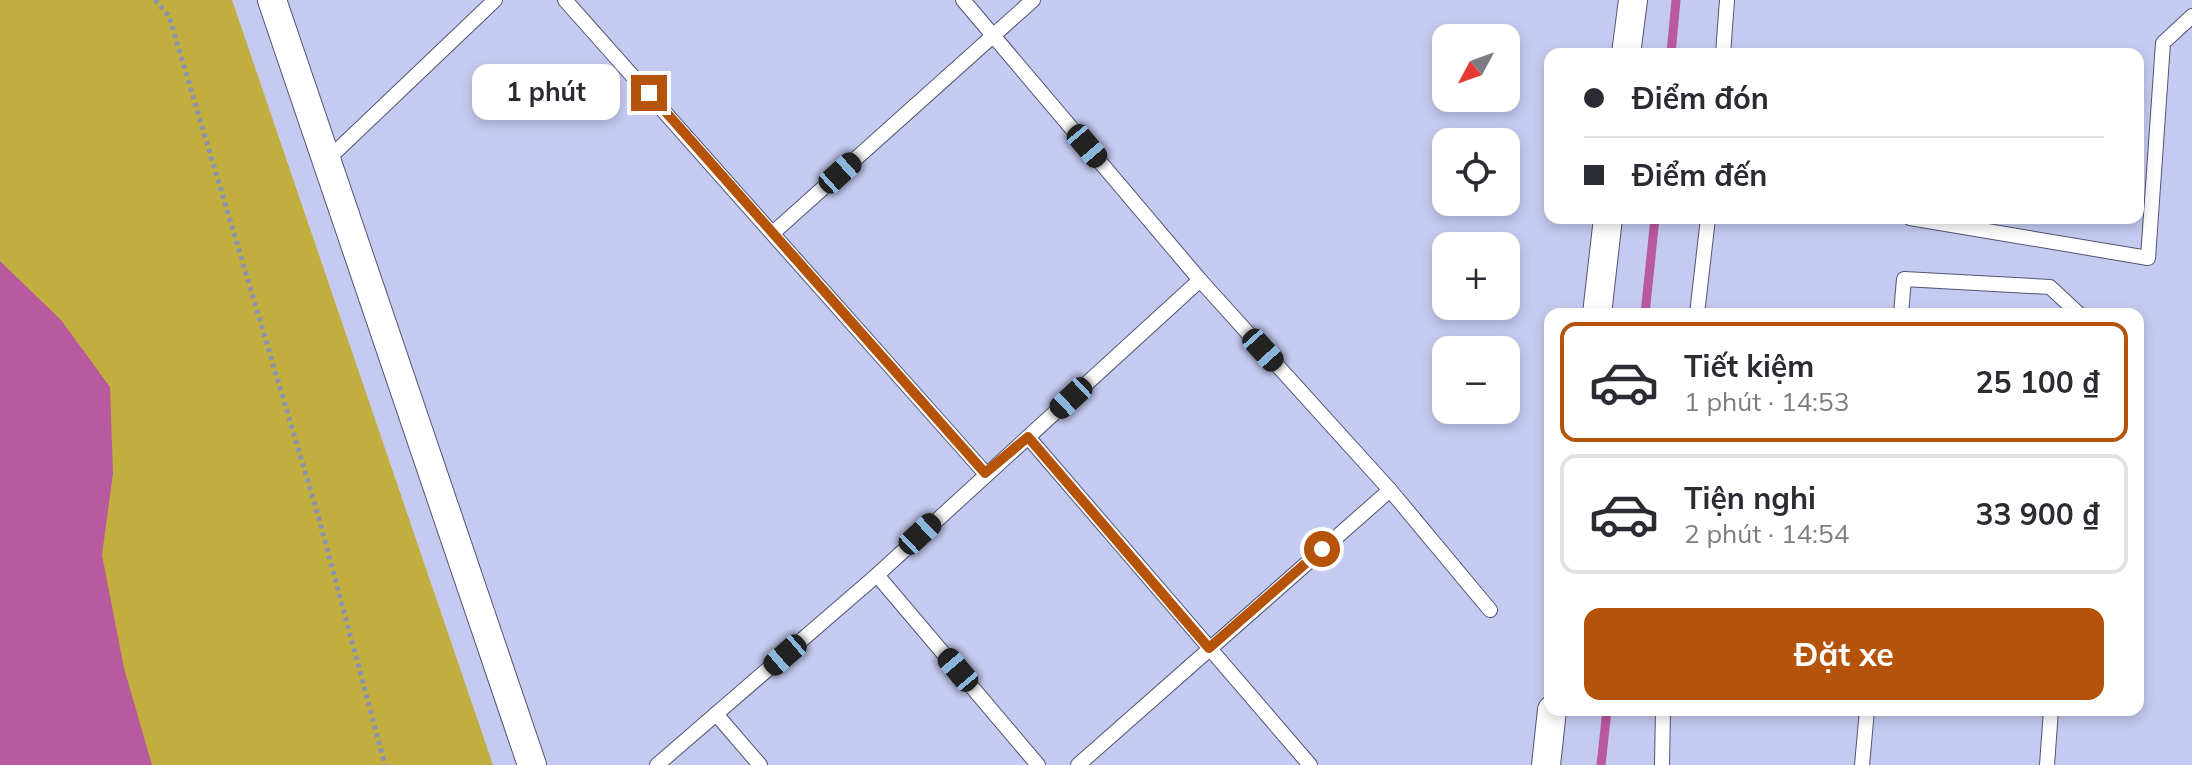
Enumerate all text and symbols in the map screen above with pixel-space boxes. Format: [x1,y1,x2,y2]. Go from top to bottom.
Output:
north arrow [1432,24,1520,112]
map controls [1432,24,1520,424]
callout: 1 phút [473,65,621,121]
text: 1 phút [506,75,586,108]
route end [631,75,667,111]
text: Điểm đón [1632,79,1769,117]
car [1062,120,1112,172]
button: locate [1432,128,1520,216]
car [814,148,866,198]
text: Điểm đến [1632,156,1767,194]
button: + [1432,232,1520,320]
car [1238,324,1288,376]
button: − [1432,336,1520,424]
icon: car [1588,346,1660,418]
text: Tiết kiệm [1684,347,1814,385]
text: 25 100 ₫ [1976,363,2100,401]
car [1045,373,1097,423]
text: 1 phút · 14:53 [1684,385,1849,418]
icon: car [1588,478,1660,550]
text: Tiện nghi [1684,479,1816,517]
text: 33 900 ₫ [1976,495,2100,533]
car [894,509,946,559]
text: 2 phút · 14:54 [1684,517,1849,550]
route start [1304,531,1340,567]
button: Đặt xe [1584,608,2104,700]
car [759,630,811,680]
car [933,644,983,696]

